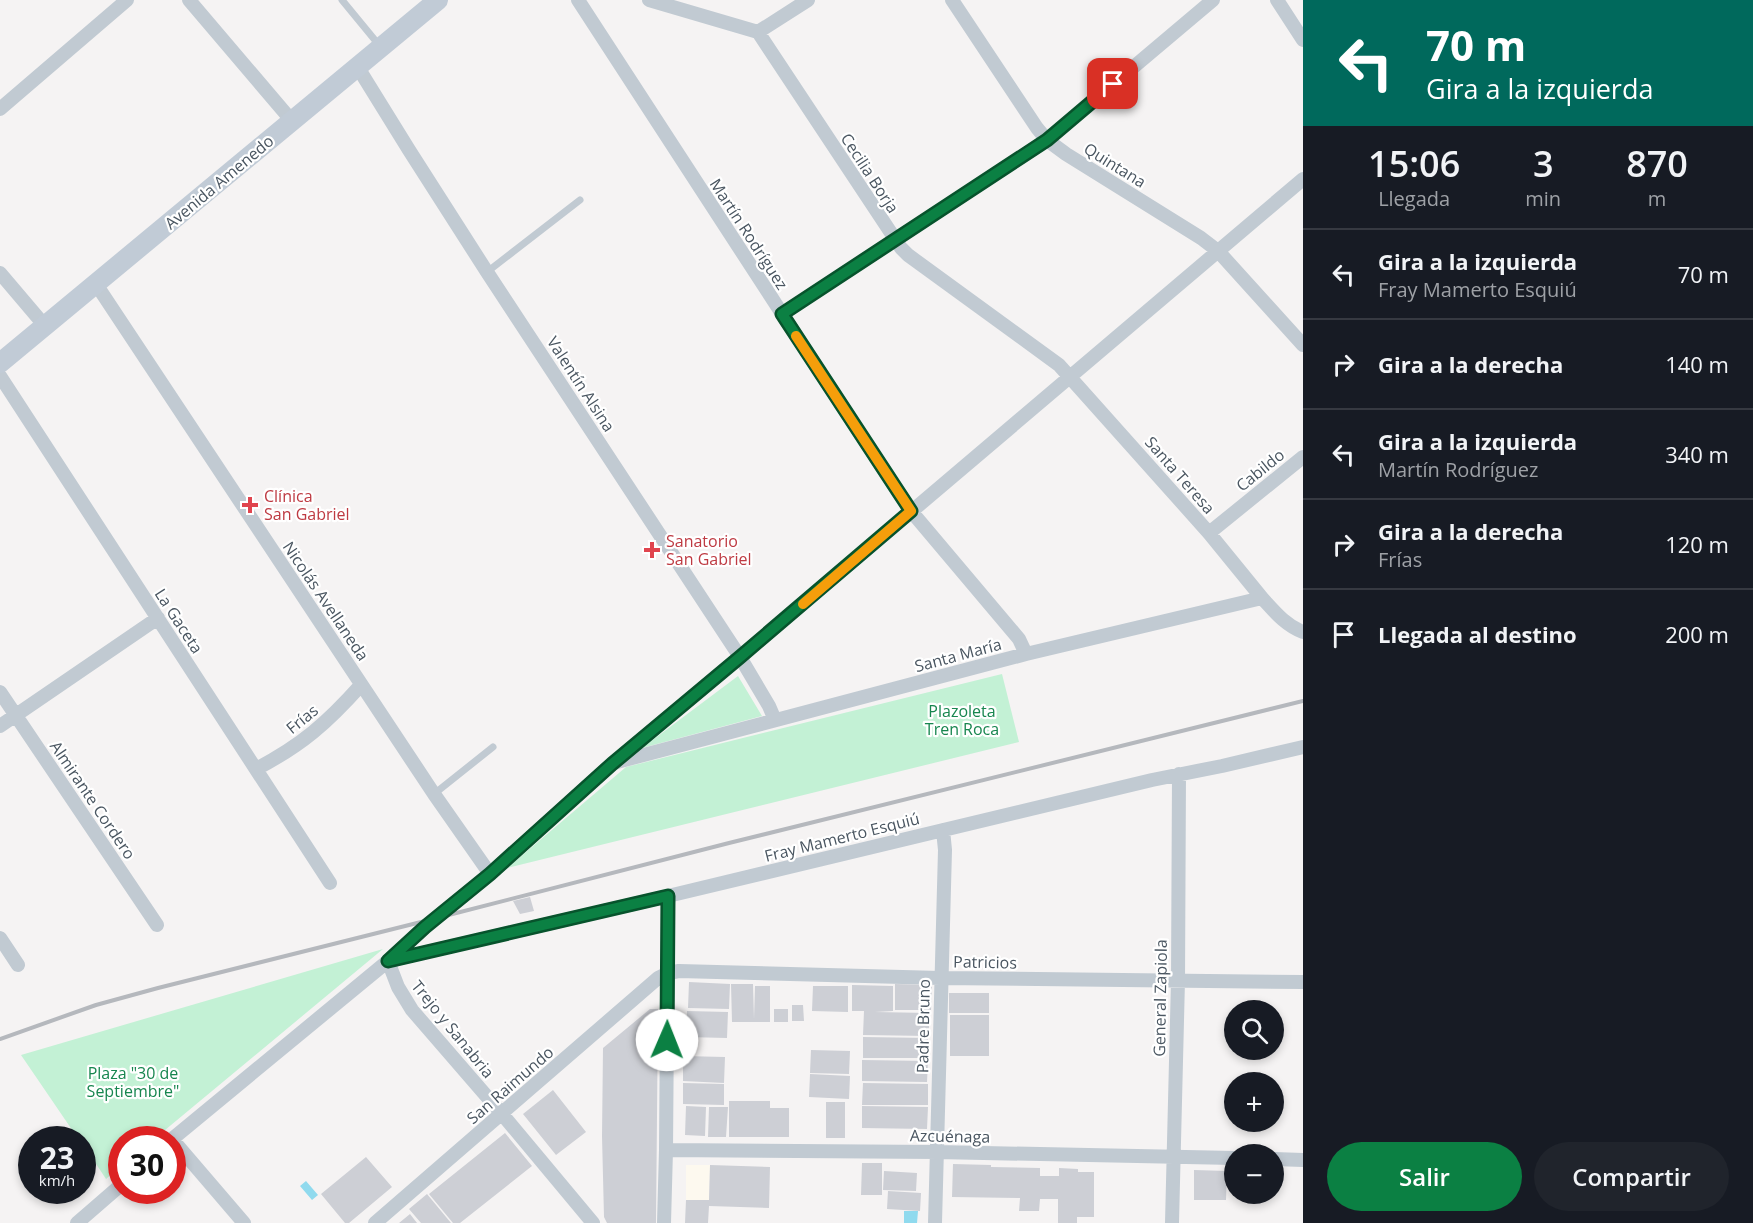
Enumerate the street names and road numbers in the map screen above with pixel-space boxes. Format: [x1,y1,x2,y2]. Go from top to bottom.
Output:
street label: Cecilia Borja [836,129,904,217]
street label: Avenida Amenedo [160,130,278,234]
street label: Quintana [1080,137,1150,193]
street label: Martín Rodríguez [705,174,793,294]
street label: Valentín Alsina [542,332,620,436]
street label: Santa Teresa [1140,432,1220,518]
street label: Cabildo [1231,444,1289,496]
street label: Nicolás Avellaneda [278,537,374,665]
street label: La Gaceta [150,584,208,658]
street label: Santa María [912,633,1004,677]
street label: Frías [281,699,323,739]
street label: Almirante Cordero [45,737,141,863]
street label: Fray Mamerto Esquiú [762,807,922,867]
street label: General Zapiola [1148,939,1172,1057]
street label: Patricios [953,950,1017,974]
street label: Trejo y Sanabria [407,975,499,1083]
street label: Padre Bruno [911,979,935,1073]
street label: San Raimundo [462,1041,558,1129]
street label: Azcuénaga [910,1124,990,1148]

